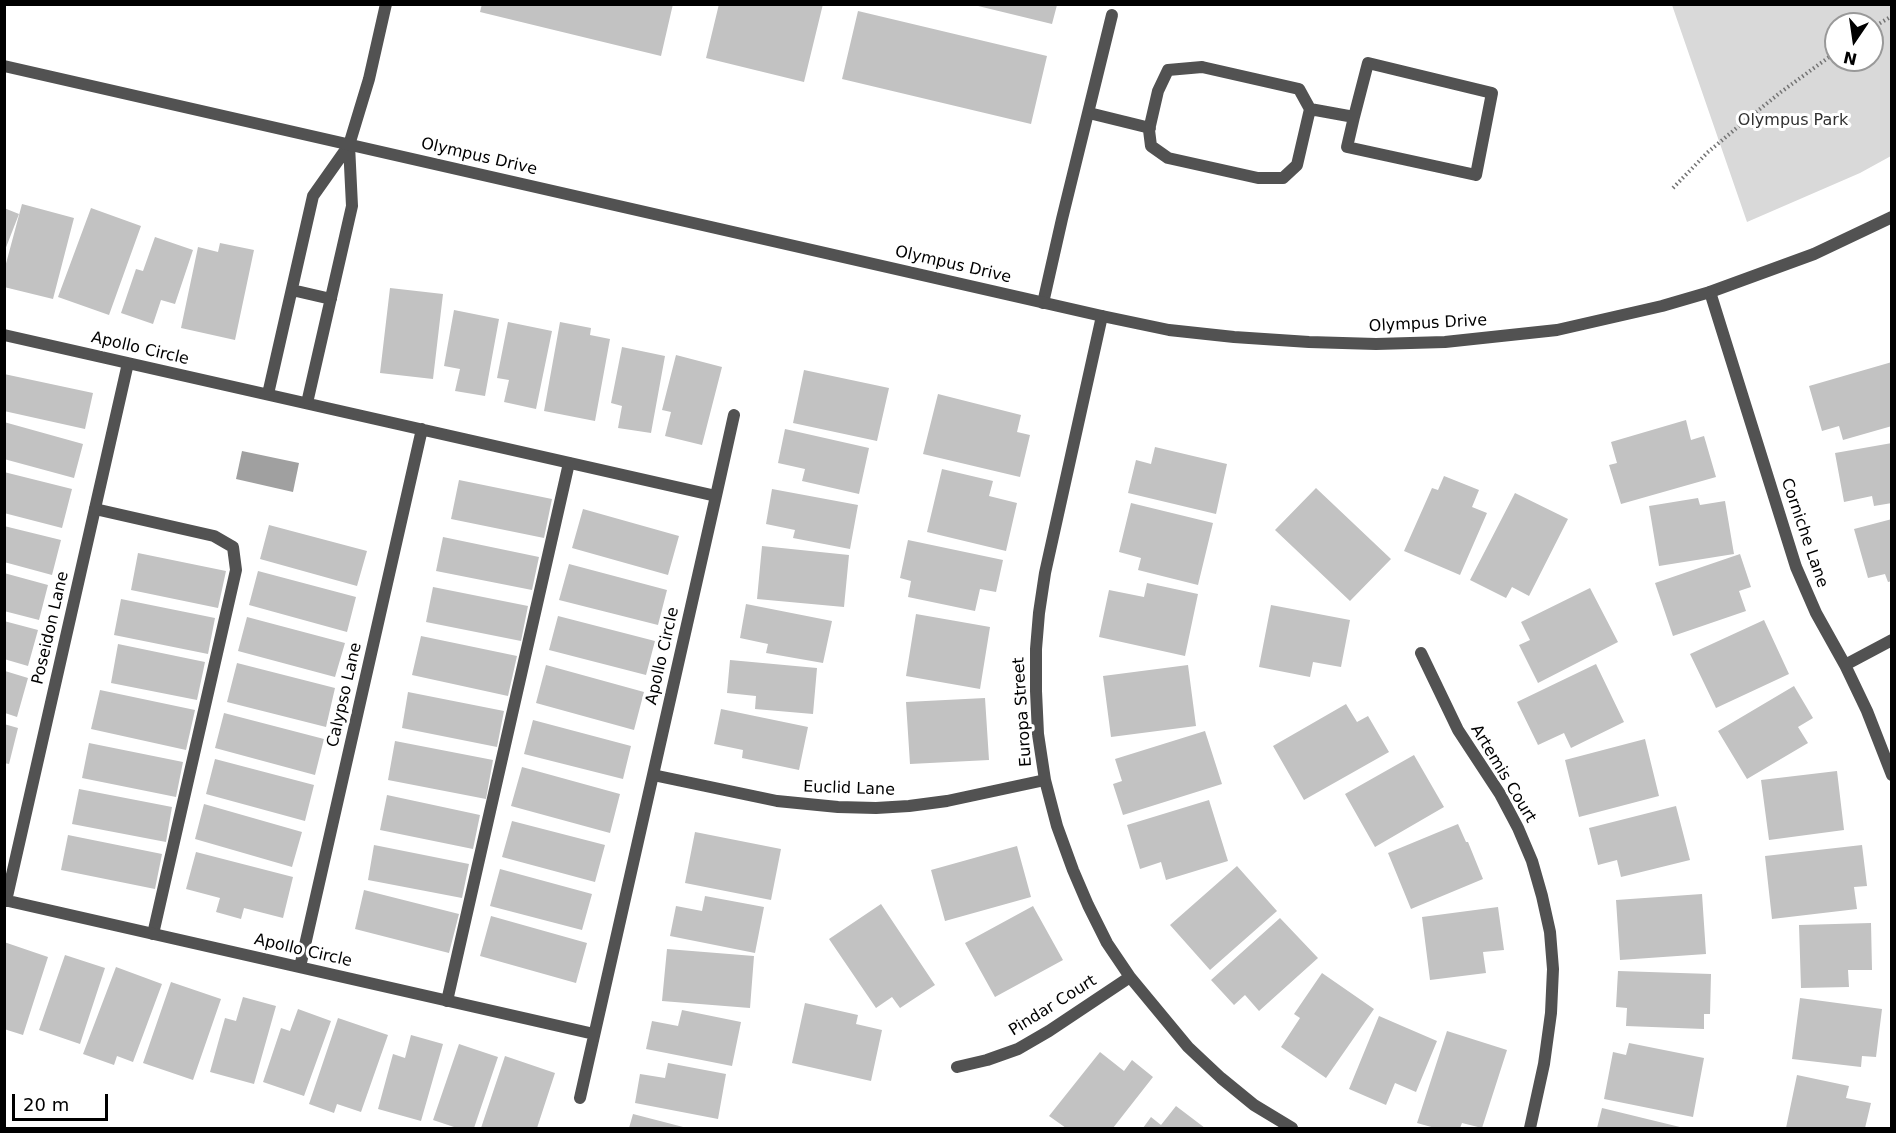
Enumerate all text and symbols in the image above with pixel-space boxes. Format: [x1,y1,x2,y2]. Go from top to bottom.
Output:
north arrow [1824,12,1884,72]
text: N [1842,47,1859,69]
park label: Olympus Park [1738,111,1848,131]
street label: Olympus Drive [419,134,539,180]
street label: Olympus Drive [893,242,1013,288]
street label: Olympus Drive [1368,311,1488,337]
street label: Apollo Circle [89,328,191,370]
street label: Corniche Lane [1776,476,1832,590]
street label: Poseidon Lane [29,570,73,686]
street label: Apollo Circle [642,605,684,707]
street label: Calypso Lane [324,641,366,749]
street label: Europa Street [1010,656,1036,768]
street label: Artemis Court [1466,721,1540,827]
street label: Euclid Lane [803,778,895,800]
street label: Apollo Circle [252,930,354,972]
street label: Pindar Court [1006,972,1100,1040]
scale bar [15,1082,111,1120]
text: 20 m [23,1094,69,1115]

